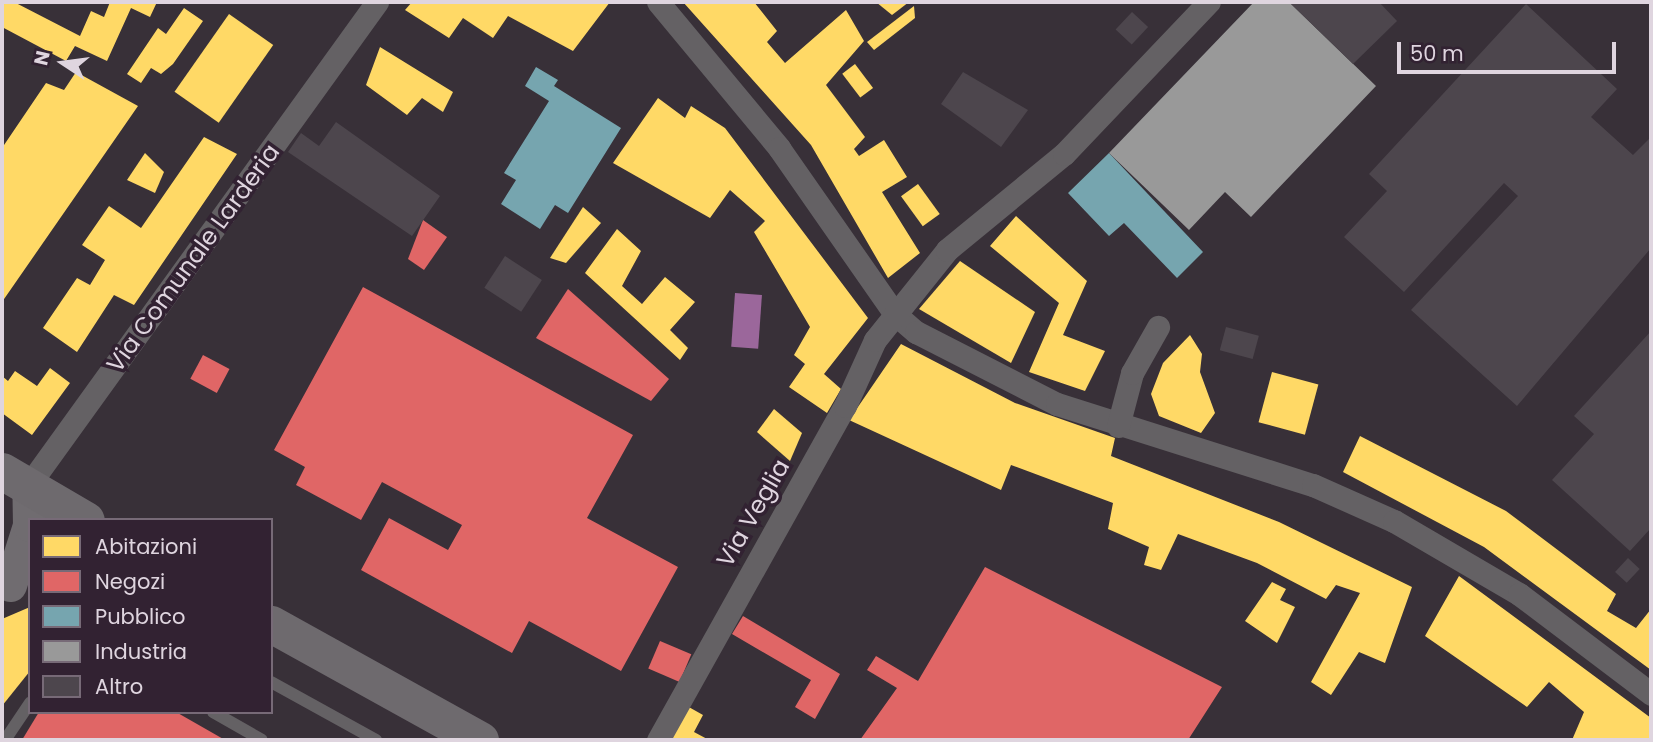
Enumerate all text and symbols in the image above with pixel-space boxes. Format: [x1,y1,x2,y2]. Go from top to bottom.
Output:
north arrow [28,28,98,98]
scale bar [1401,28,1620,72]
text: 50 m [1410,39,1464,68]
text: N [27,48,57,68]
street label: Via Comunale Larderia [100,138,286,378]
street label: Via Veglia [710,454,796,572]
legend [28,518,273,714]
text: Abitazioni [95,532,197,561]
text: Negozi [95,567,165,596]
text: Pubblico [95,602,186,631]
text: Industria [95,637,187,666]
text: Altro [95,672,143,701]

